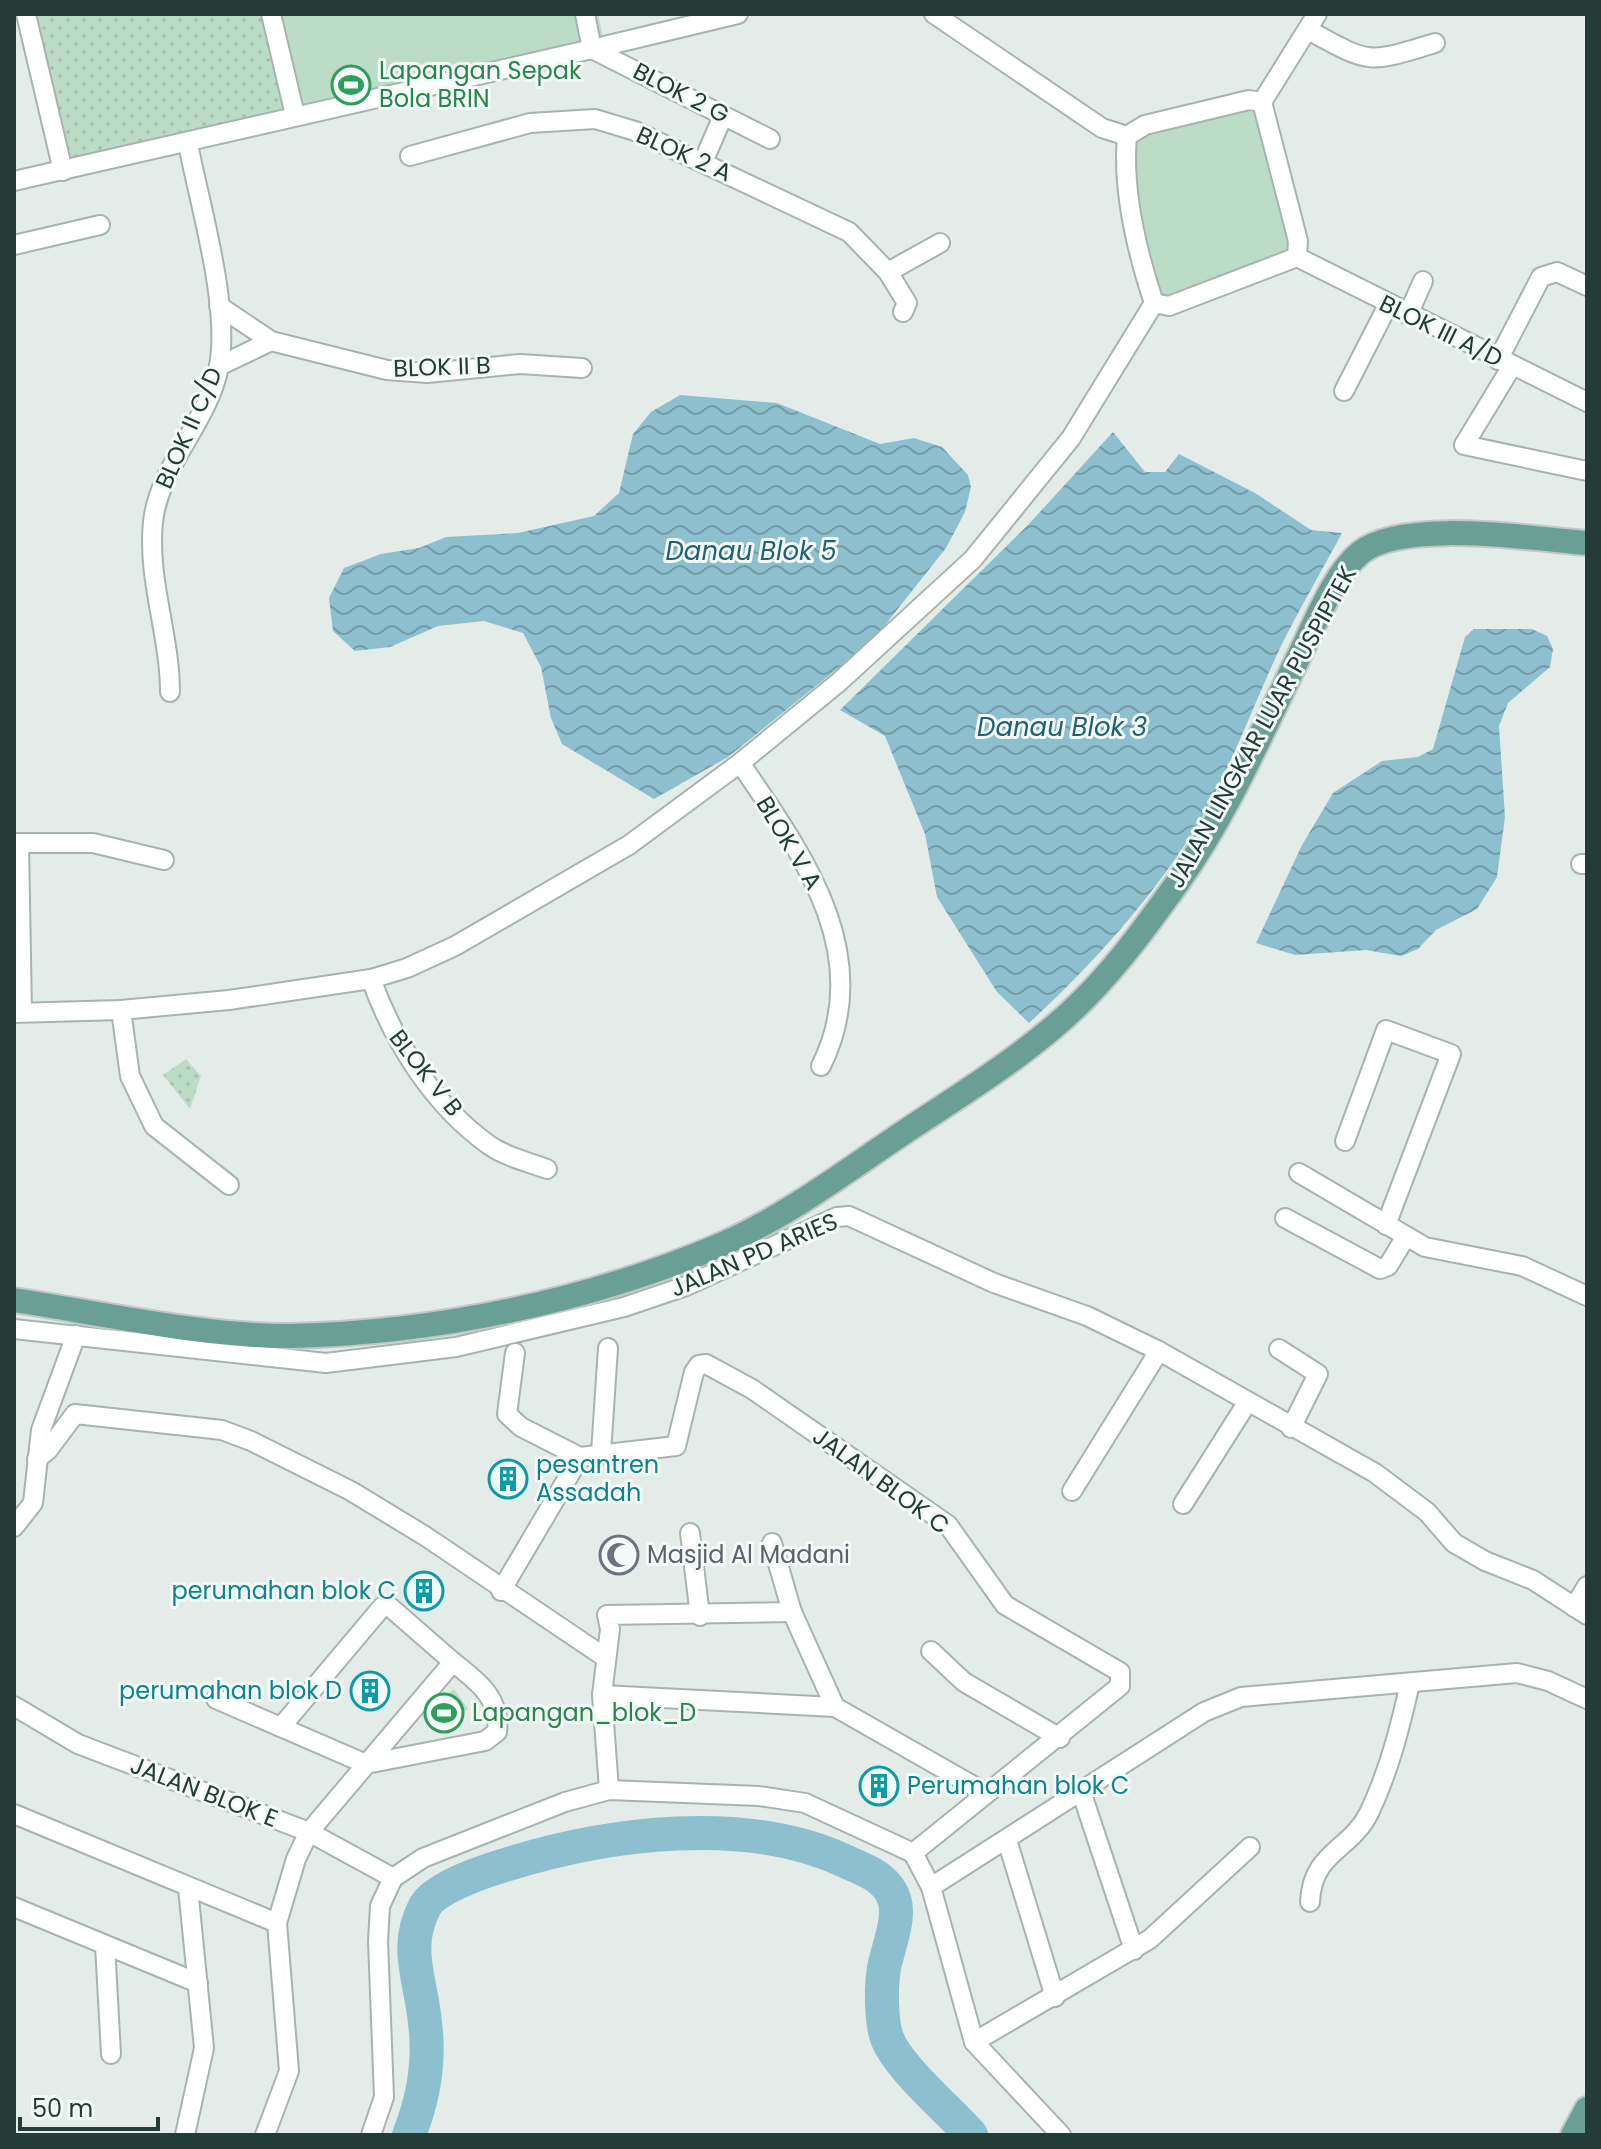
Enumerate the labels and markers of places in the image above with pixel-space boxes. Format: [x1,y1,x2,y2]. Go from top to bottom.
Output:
place label: Lapangan Sepak Bola BRIN [379,54,582,115]
sports icon: Lapangan Sepak Bola BRIN [330,64,372,106]
place label: pesantren Assadah [536,1448,659,1509]
building icon: pesantren Assadah [487,1458,529,1500]
mosque icon: Masjid Al Madani [598,1534,640,1576]
place label: Masjid Al Madani [647,1538,850,1571]
building icon: perumahan blok C [403,1570,445,1612]
place label: perumahan blok C [172,1574,396,1607]
building icon: perumahan blok D [349,1670,391,1712]
place label: perumahan blok D [119,1674,342,1707]
sports icon: Lapangan_blok_D [423,1692,465,1734]
place label: Lapangan_blok_D [472,1696,696,1729]
building icon: Perumahan blok C [858,1765,900,1807]
place label: Perumahan blok C [907,1769,1129,1802]

